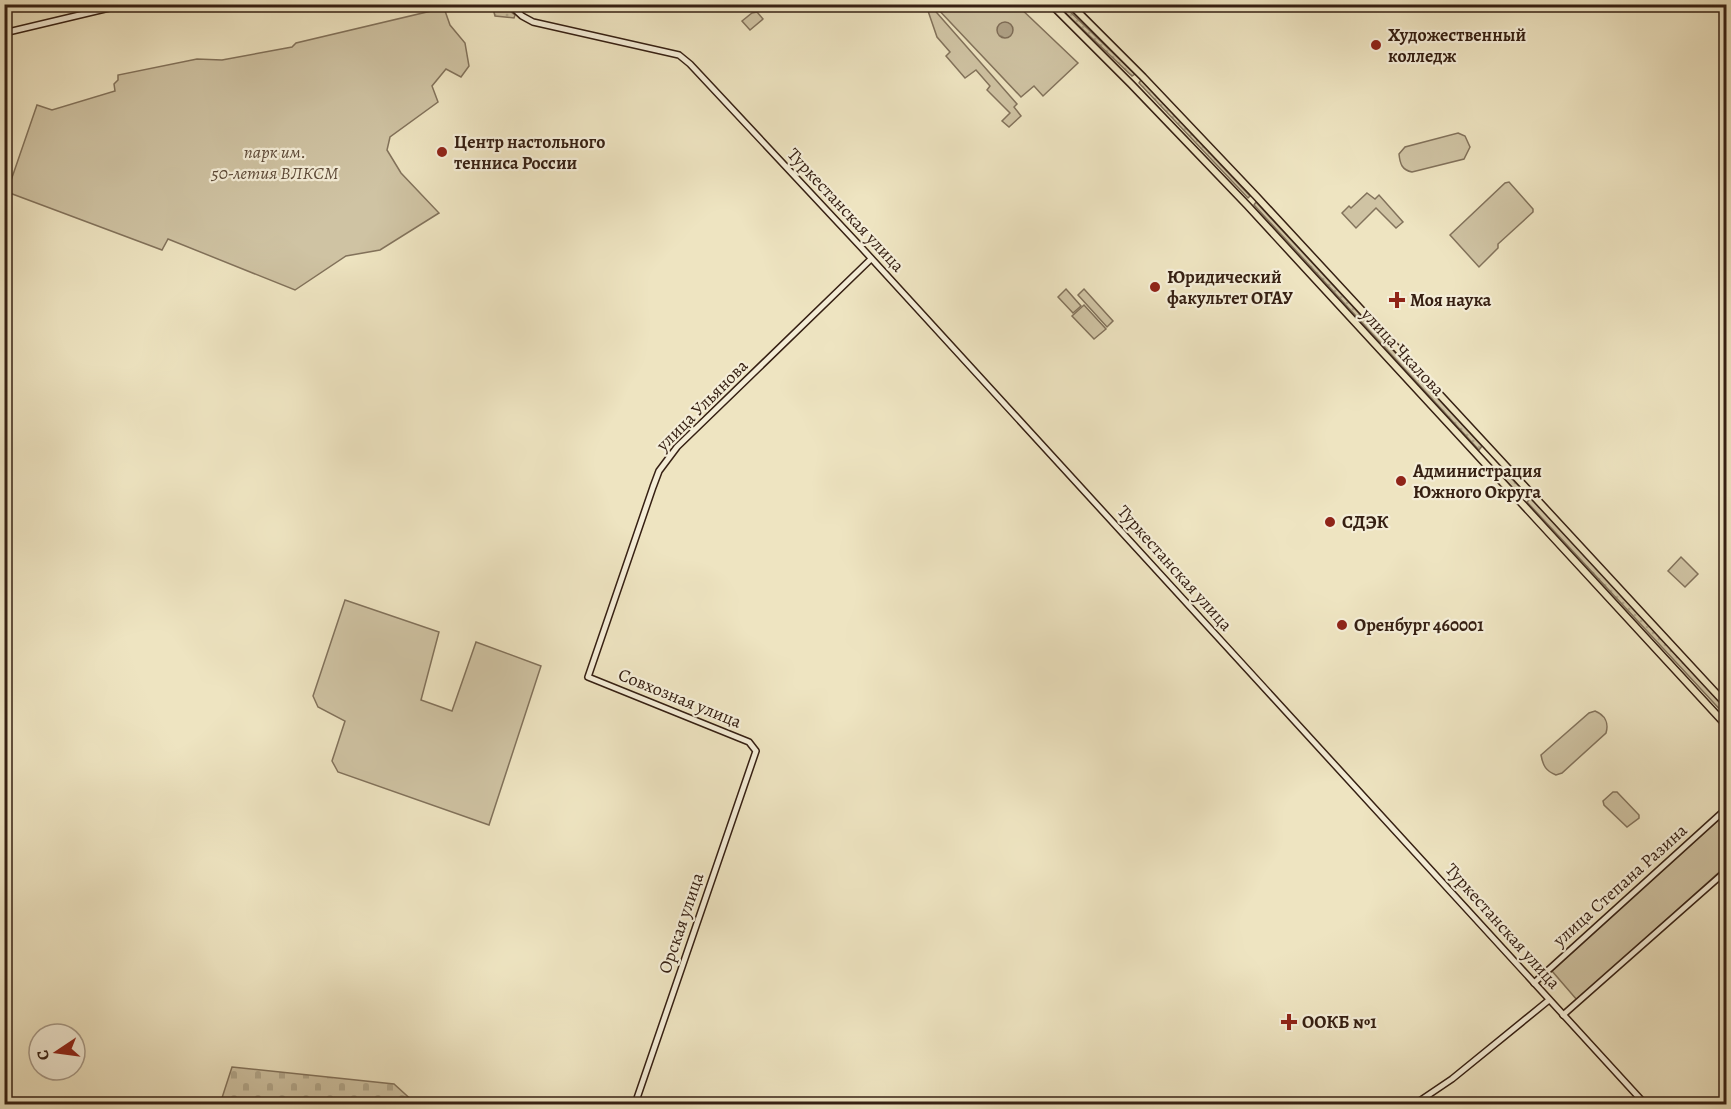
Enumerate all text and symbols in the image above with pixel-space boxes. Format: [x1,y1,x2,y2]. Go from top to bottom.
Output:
place label: Художественный колледж [1388,23,1527,68]
marker: Художественный колледж [1369,38,1383,52]
place label: Центр настольного тенниса России [454,130,605,175]
park label: парк им. 50-летия ВЛКСМ [210,140,339,185]
street label: Туркестанская улица [782,143,910,278]
marker: Центр настольного тенниса России [435,145,449,159]
place label: Юридический факультет ОГАУ [1167,265,1293,310]
marker: Юридический факультет ОГАУ [1148,280,1162,294]
place label: Моя наука [1410,288,1492,312]
marker: Моя наука [1388,291,1406,309]
street label: улица Чкалова [1355,302,1451,402]
street label: улица Ульянова [650,353,754,457]
place label: Администрация Южного Округа [1412,459,1542,504]
marker: Администрация Южного Округа [1394,474,1408,488]
street label: Туркестанская улица [1112,500,1238,637]
place label: СДЭК [1342,510,1389,534]
marker: СДЭК [1323,515,1337,529]
place label: Оренбург 460001 [1354,613,1484,637]
marker: Оренбург 460001 [1335,618,1349,632]
street label: Совхозная улица [615,662,746,734]
street label: улица Степана Разина [1547,818,1693,952]
street label: Туркестанская улица [1440,858,1566,995]
street label: Орская улица [653,869,710,977]
place label: ООКБ №1 [1302,1010,1377,1034]
marker: ООКБ №1 [1280,1013,1298,1031]
north arrow [27,1022,87,1082]
text: С [32,1048,55,1062]

